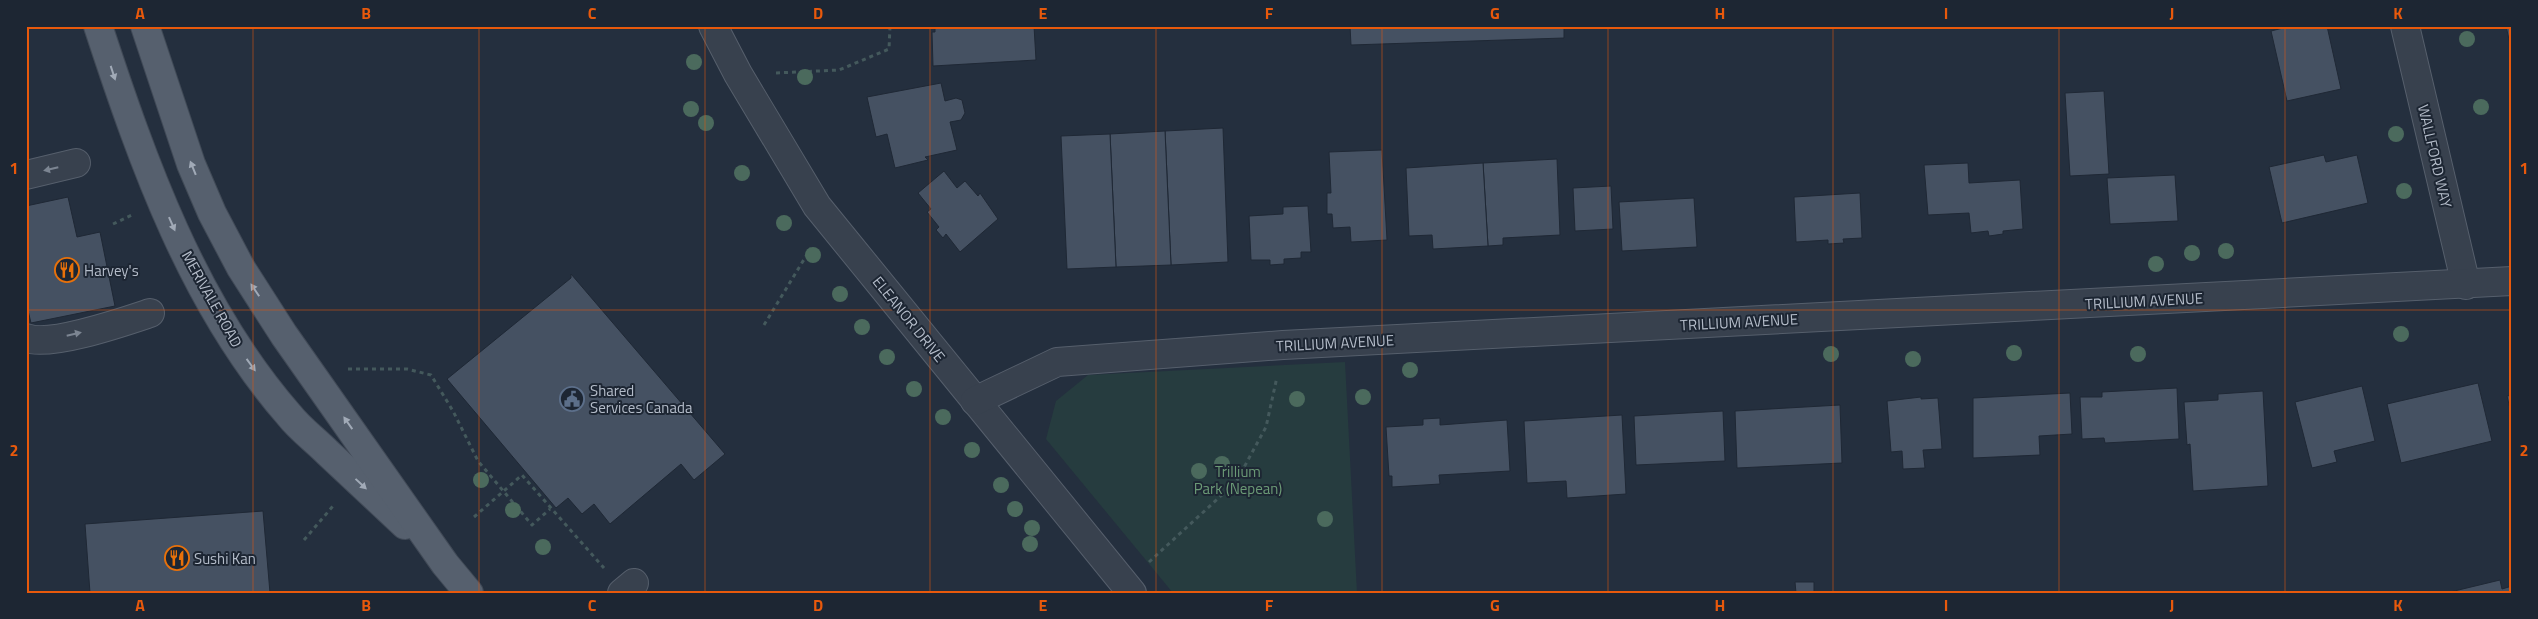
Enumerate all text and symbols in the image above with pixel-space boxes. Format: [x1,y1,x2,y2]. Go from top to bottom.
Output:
text: A [135,1,145,25]
text: B [361,1,371,25]
text: C [588,1,597,25]
text: D [813,1,823,25]
text: E [1039,1,1048,25]
text: F [1265,1,1274,25]
text: G [1490,1,1500,25]
text: H [1715,1,1725,25]
text: I [1944,1,1948,25]
text: J [2170,1,2174,25]
text: K [2393,1,2403,25]
one-way arrow [110,65,117,80]
street label: WALLFORD WAY [2412,102,2458,210]
text: 1 [10,156,18,180]
text: 1 [2520,156,2528,180]
one-way arrow [189,160,197,175]
one-way arrow [44,165,59,173]
one-way arrow [168,217,176,231]
street label: MERIVALE ROAD [176,246,248,352]
restaurant icon: Harvey's [54,257,80,283]
place label: Harvey's [84,259,139,282]
street label: ELEANOR DRIVE [867,271,951,367]
one-way arrow [251,283,260,296]
street label: TRILLIUM AVENUE [2084,286,2204,316]
street label: TRILLIUM AVENUE [1679,307,1799,337]
street label: TRILLIUM AVENUE [1275,328,1395,358]
one-way arrow [66,330,81,338]
one-way arrow [246,358,256,372]
place label: Shared Services Canada [590,379,693,419]
public building icon: Shared Services Canada [559,386,585,412]
one-way arrow [343,416,353,430]
text: 2 [10,438,18,462]
text: 2 [2520,438,2528,462]
park label: Trillium Park (Nepean) [1194,460,1282,500]
one-way arrow [355,478,367,490]
restaurant icon: Sushi Kan [164,545,190,571]
place label: Sushi Kan [194,547,256,570]
text: A [135,593,145,617]
text: B [361,593,371,617]
text: C [588,593,597,617]
text: D [813,593,823,617]
text: E [1039,593,1048,617]
text: F [1265,593,1274,617]
text: G [1490,593,1500,617]
text: H [1715,593,1725,617]
text: I [1944,593,1948,617]
text: J [2170,593,2174,617]
text: K [2393,593,2403,617]

